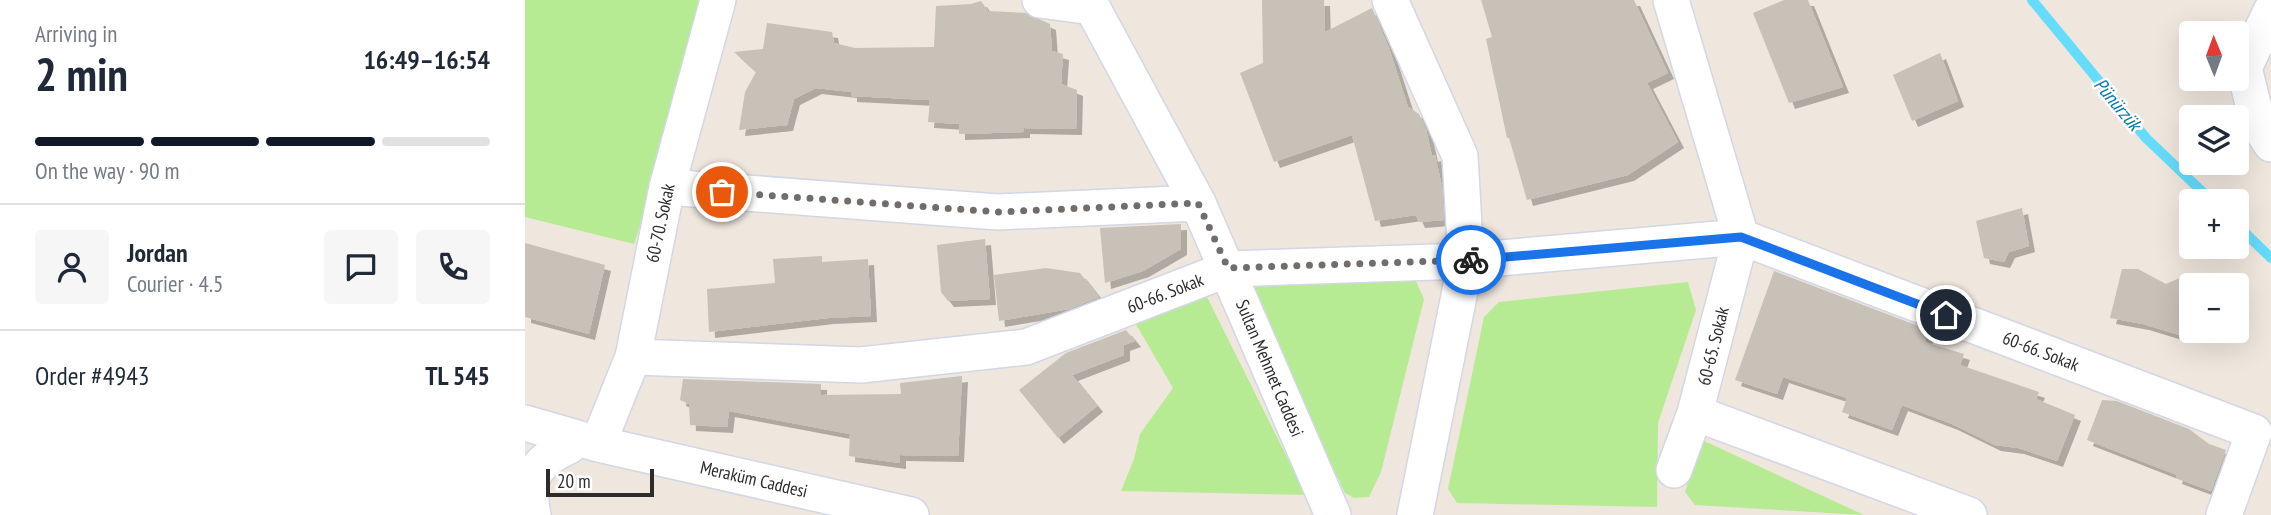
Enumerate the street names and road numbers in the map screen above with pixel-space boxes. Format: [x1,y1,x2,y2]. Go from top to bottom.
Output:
street label: 60-70. Sokak [640,181,680,265]
street label: 60-66. Sokak [1123,268,1207,318]
street label: Sultan Mehmet Caddesi [1231,296,1309,440]
street label: 60-65. Sokak [1692,304,1734,388]
street label: 60-66. Sokak [1999,326,2083,376]
street label: Meraküm Caddesi [698,455,810,503]

